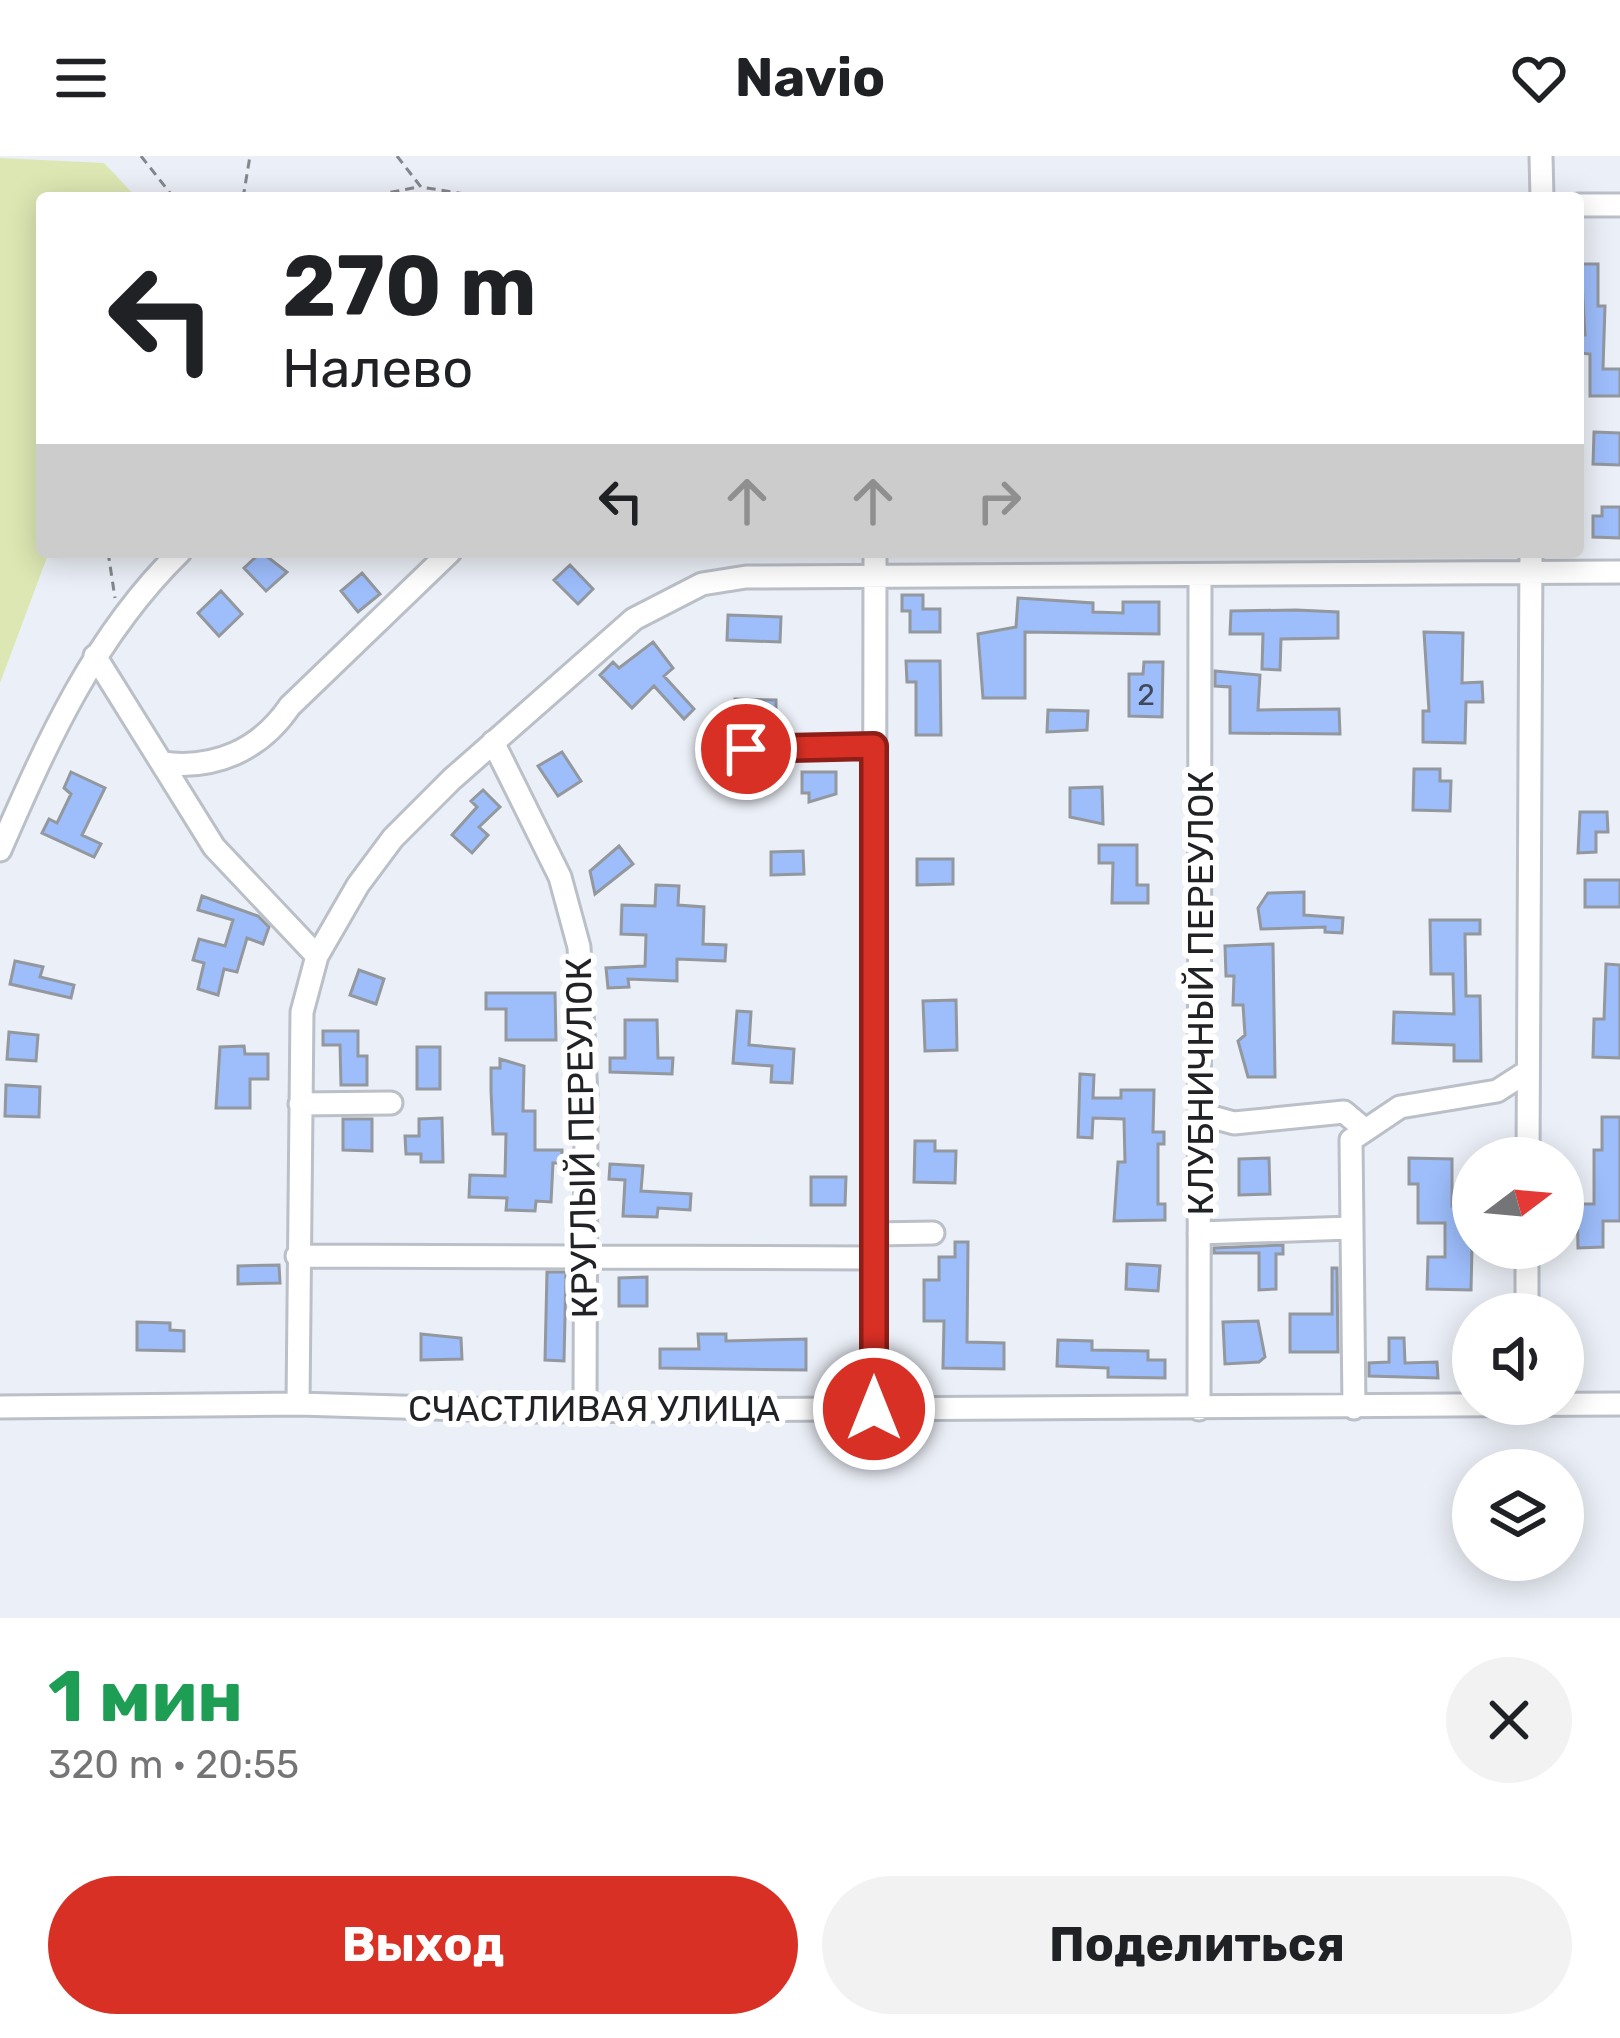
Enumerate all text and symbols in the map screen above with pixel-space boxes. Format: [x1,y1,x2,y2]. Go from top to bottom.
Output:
icon: menu [48,45,114,111]
icon: heart [1506,45,1572,111]
text: Navio [735,46,885,110]
text: 270 m [282,236,537,336]
icon: left [84,240,240,396]
text: Налево [282,337,473,401]
icon: left [588,468,654,534]
icon: ahead [714,468,780,534]
icon: ahead [840,468,906,534]
icon: right [966,468,1032,534]
house number: 2 [1137,677,1155,713]
pin [695,698,797,800]
icon: arrive [713,716,779,782]
street label: КЛУБНИЧНЫЙ ПЕРЕУЛОК [1179,771,1222,1215]
street label: КРУГЛЫЙ ПЕРЕУЛОК [557,957,606,1319]
north arrow [1452,1137,1584,1269]
map controls [1452,1137,1584,1581]
button: sound [1452,1293,1584,1425]
position arrow [811,1346,937,1472]
street label: СЧАСТЛИВАЯ УЛИЦА [408,1387,780,1430]
button: layers [1452,1449,1584,1581]
text: 1 мин [48,1654,243,1739]
button: close [1446,1657,1572,1783]
text: 320 m · 20:55 [48,1742,299,1788]
button: Выход [48,1876,798,2014]
button: Поделиться [822,1876,1572,2014]

